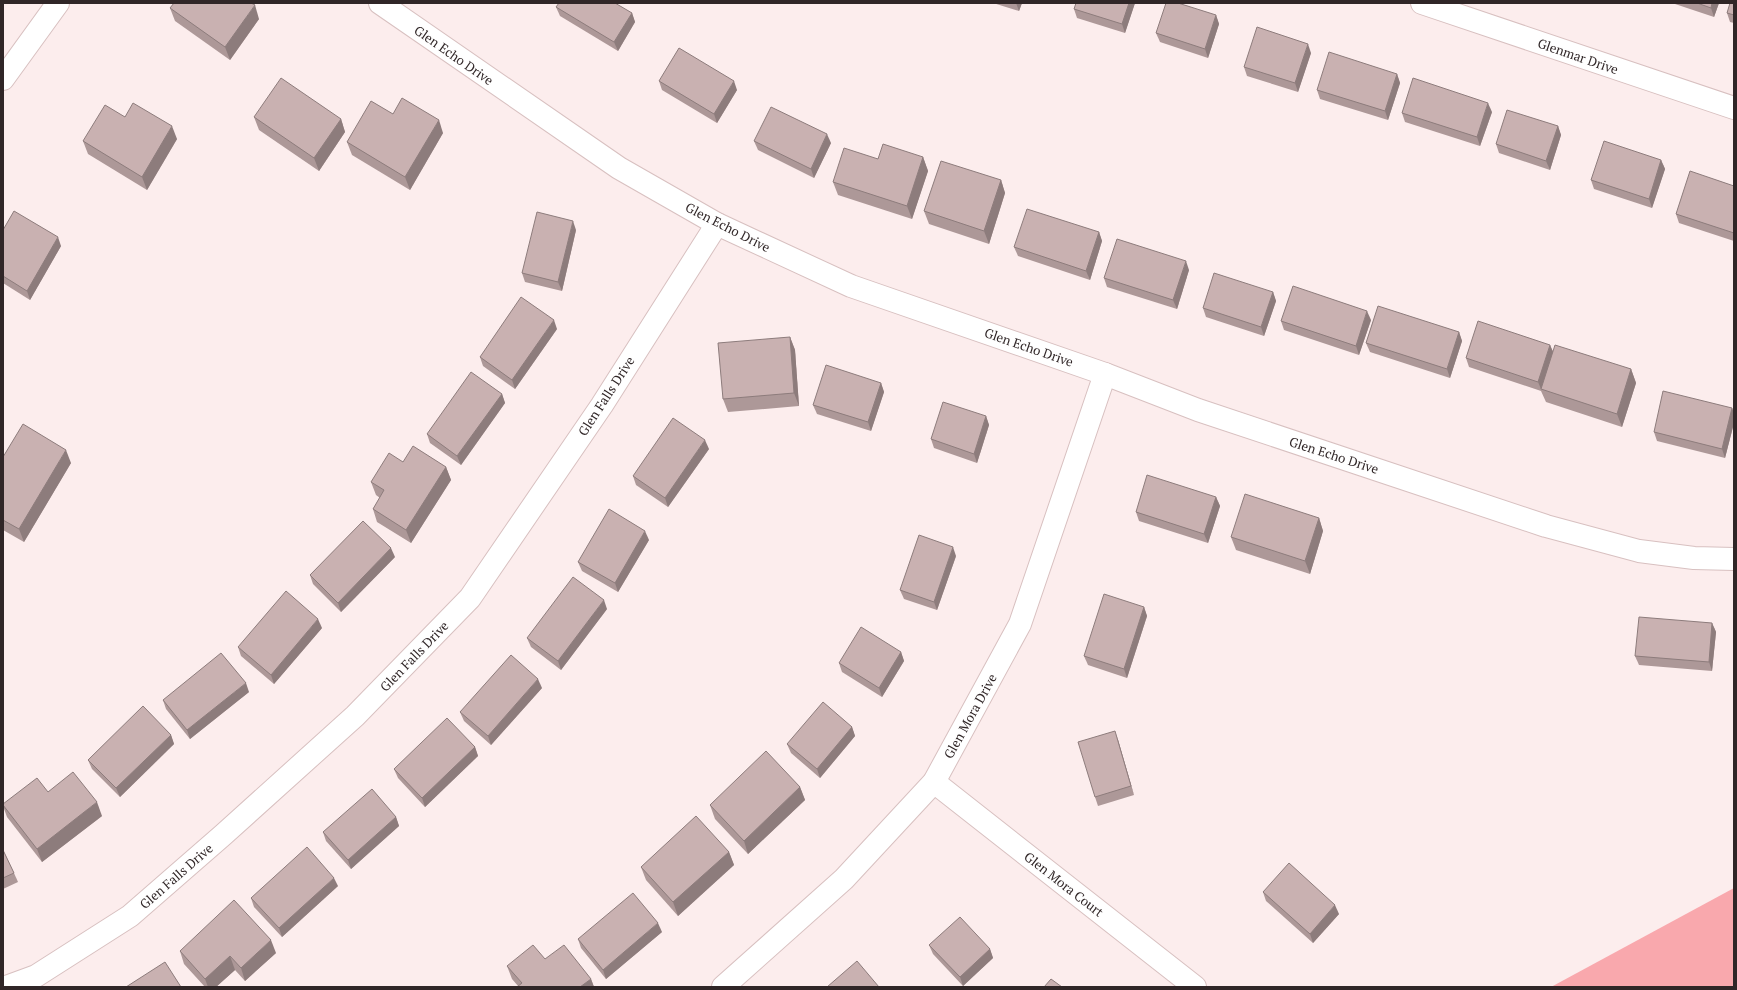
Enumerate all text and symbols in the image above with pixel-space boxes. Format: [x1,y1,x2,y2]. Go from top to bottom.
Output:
street label: Glen Echo Drive [411,21,497,89]
street label: Glenmar Drive [1535,34,1621,78]
street label: Glen Echo Drive [683,198,773,256]
street label: Glen Echo Drive [982,323,1076,371]
street label: Glen Falls Drive [574,353,638,439]
street label: Glen Echo Drive [1287,432,1381,478]
street label: Glen Falls Drive [376,617,452,695]
street label: Glen Mora Drive [939,670,1001,762]
street label: Glen Falls Drive [136,839,216,913]
street label: Glen Mora Court [1021,847,1107,921]

